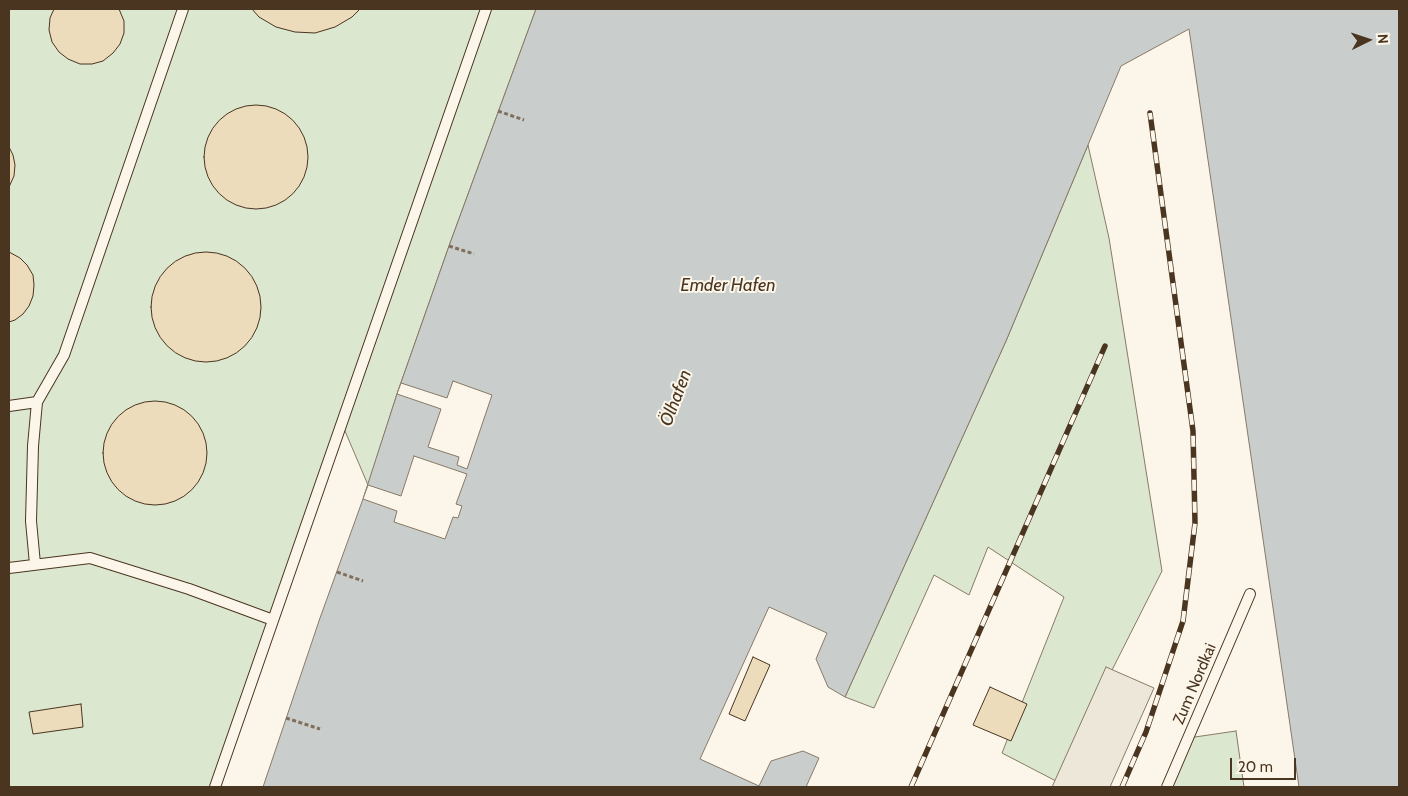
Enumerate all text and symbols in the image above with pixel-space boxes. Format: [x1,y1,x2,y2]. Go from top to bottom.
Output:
north arrow [1343,15,1393,65]
text: N [1374,33,1392,45]
water label: Emder Hafen [680,275,776,297]
water label: Ölhafen [655,367,697,429]
street label: Zum Nordkai [1169,641,1221,727]
scale bar [1233,748,1299,780]
text: 20 m [1238,758,1273,776]

